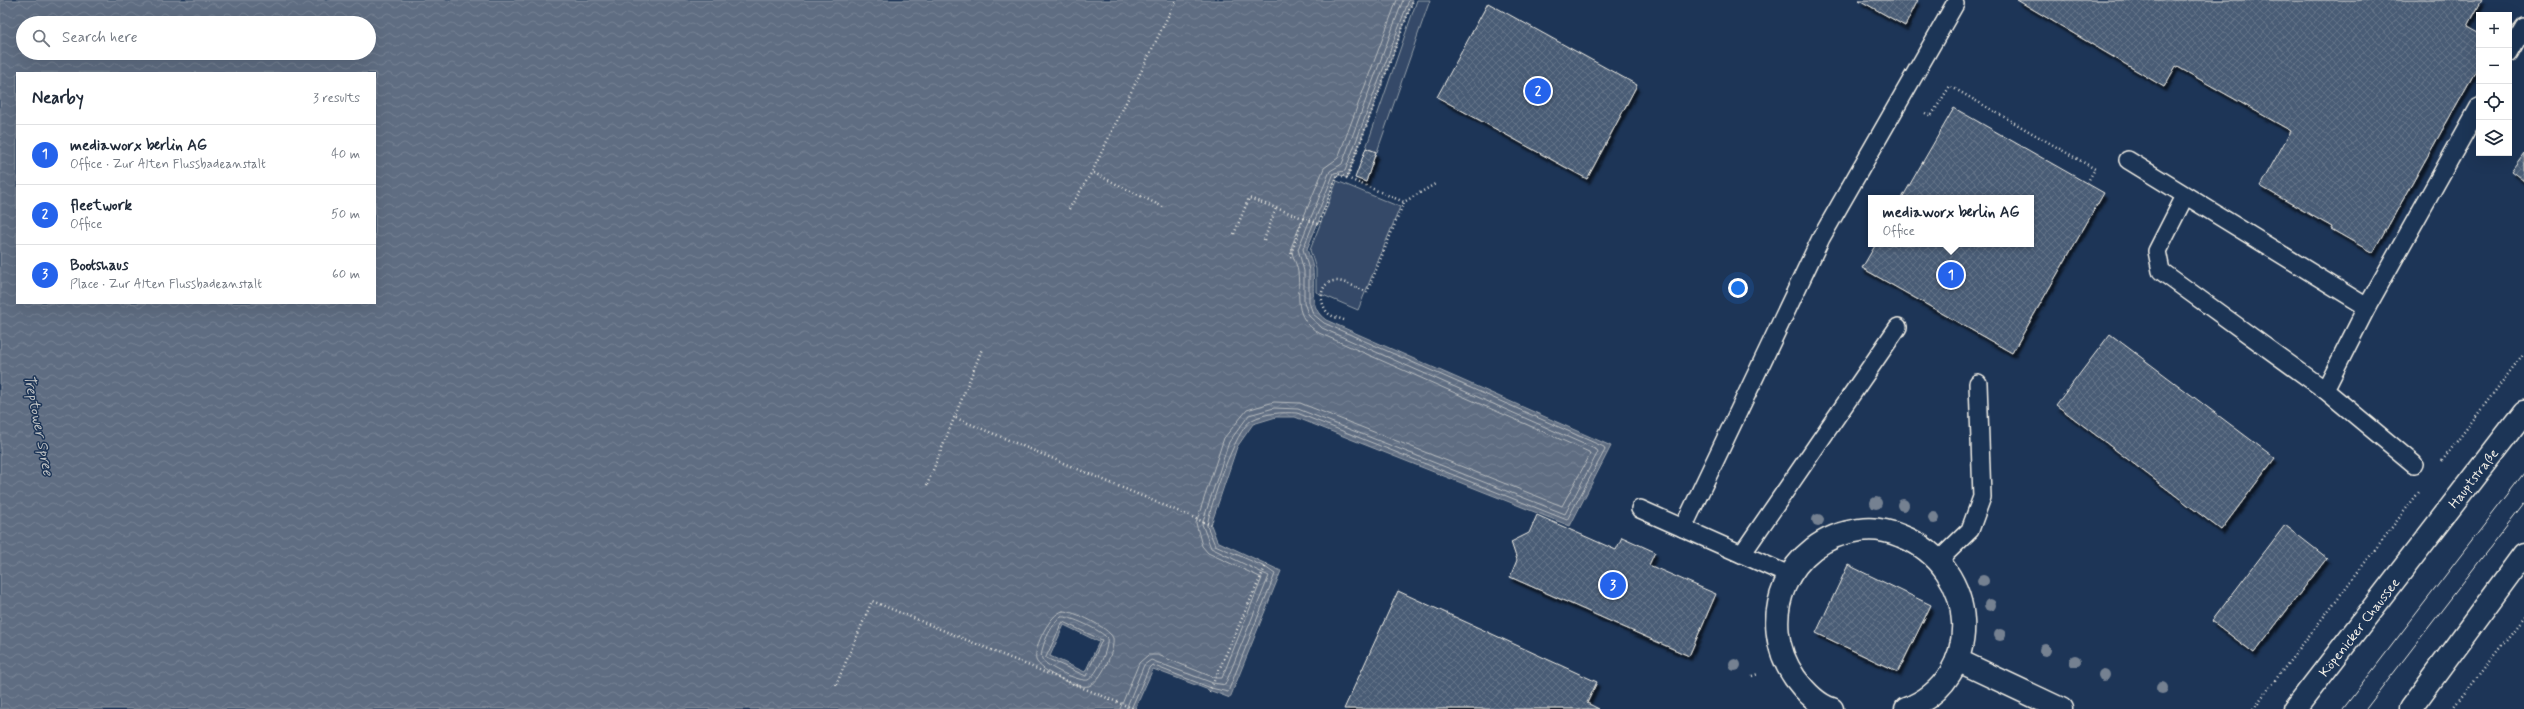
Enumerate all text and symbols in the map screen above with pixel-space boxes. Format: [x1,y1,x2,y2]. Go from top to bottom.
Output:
map controls [2476,12,2512,156]
button: + [2476,12,2512,48]
search box [16,16,376,60]
icon: search [30,27,52,49]
text: Search here [62,28,138,48]
button: − [2476,48,2512,84]
pin: 2 [1525,76,1551,106]
button: locate [2476,84,2512,120]
text: Nearby [32,87,84,109]
text: 3 results [313,90,360,107]
button: layers [2476,120,2512,156]
text: mediaworx berlin AG [70,136,207,156]
text: 1 [42,146,48,163]
text: 40 m [331,146,360,163]
text: Office · Zur Alten Flussbadeanstalt [70,156,266,173]
popup [1868,195,2034,247]
text: fleetwork [70,196,132,216]
text: mediaworx berlin AG [1883,203,2019,223]
text: 2 [42,206,48,223]
text: 50 m [331,206,360,223]
text: Office [70,216,102,233]
text: Office [1883,223,1915,240]
text: Bootshaus [70,256,129,276]
pin: 1 [1938,260,1964,290]
text: 3 [42,266,48,283]
text: 60 m [332,266,360,283]
text: Place · Zur Alten Flussbadeanstalt [70,276,262,293]
your location [1728,278,1748,298]
water label: Treptower Spree [18,373,58,479]
street label: Hauptstraße [2445,445,2503,512]
pin: 3 [1600,570,1626,600]
street label: Köpenicker Chaussee [2315,574,2404,681]

